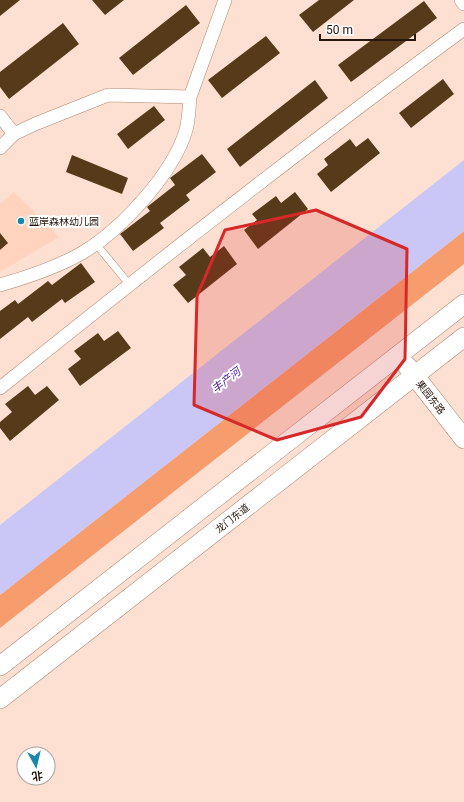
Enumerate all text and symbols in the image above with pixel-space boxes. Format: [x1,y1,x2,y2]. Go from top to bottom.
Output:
scale bar [320,16,415,42]
text: 50 m [326,23,353,37]
marker: 蓝岸森林幼儿园 [16,216,26,226]
place label: 蓝岸森林幼儿园 [29,216,99,227]
water label: 丰产河 [209,364,245,396]
street label: 果园东路 [413,377,447,416]
street label: 龙门东道 [213,502,251,535]
north arrow [16,746,56,786]
text: 北 [31,768,44,783]

